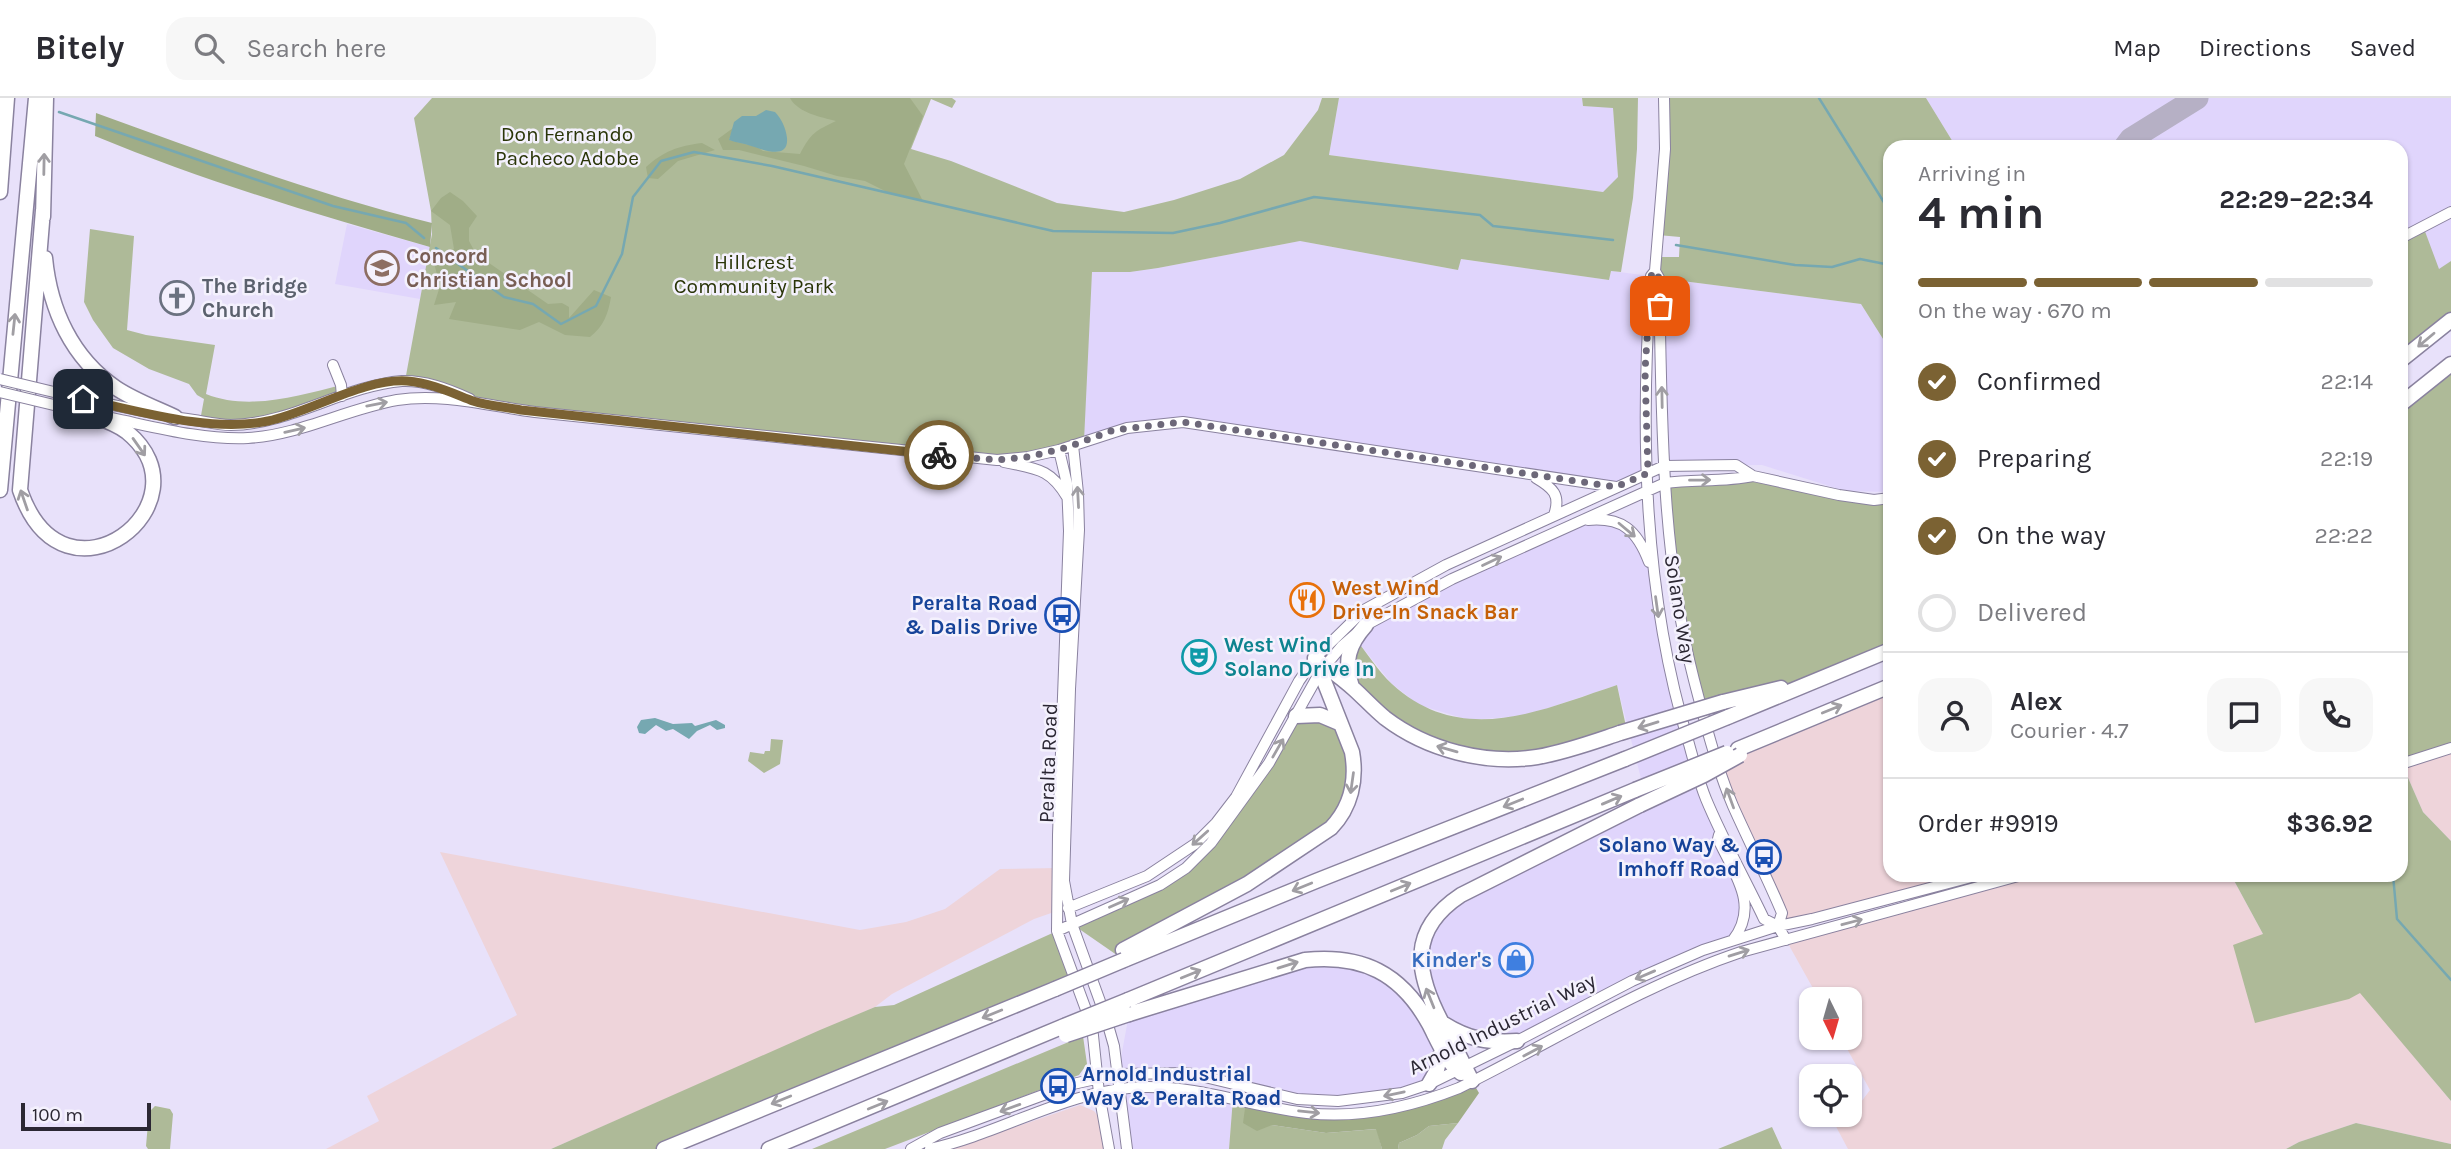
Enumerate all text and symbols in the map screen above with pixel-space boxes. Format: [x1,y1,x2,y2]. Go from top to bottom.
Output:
search box [166,17,656,80]
text: Bitely [35,29,124,67]
icon: search [190,29,228,67]
text: Search here [246,33,386,64]
text: Map [2113,34,2161,62]
text: Directions [2199,34,2312,62]
text: Saved [2350,34,2416,62]
park label: Don Fernando Pacheco Adobe [495,122,639,170]
one-way arrow [38,153,51,176]
text: Arriving in [1918,160,2026,187]
text: 22:29–22:34 [2219,184,2373,215]
text: 4 min [1918,186,2044,240]
place label: Concord Christian School [406,244,572,292]
school or university icon: Concord Christian School [363,249,401,287]
park label: Hillcrest Community Park [674,250,834,298]
place label: The Bridge Church [202,274,308,322]
pin [1630,276,1690,336]
church icon: The Bridge Church [158,279,196,317]
icon: bag [1641,287,1679,325]
text: On the way · 670 m [1918,297,2112,324]
one-way arrow [8,313,21,336]
one-way arrow [2418,332,2436,348]
icon: check [1918,363,1956,401]
text: Confirmed [1977,366,2102,397]
text: 22:14 [2321,368,2373,395]
pin [53,369,113,429]
icon: home [64,380,102,418]
one-way arrow [1655,386,1669,409]
one-way arrow [365,397,388,411]
courier [904,420,974,490]
one-way arrow [283,423,306,436]
icon: bike [920,436,958,474]
one-way arrow [132,437,146,456]
icon: check [1918,440,1956,478]
text: Preparing [1977,443,2091,474]
text: 22:19 [2320,445,2373,472]
one-way arrow [1688,473,1711,486]
one-way arrow [1071,487,1084,509]
one-way arrow [17,489,29,511]
icon: check [1918,517,1956,555]
text: On the way [1977,520,2106,551]
one-way arrow [1618,522,1636,538]
text: 22:22 [2314,522,2373,549]
street label: Solano Way [1660,553,1701,666]
one-way arrow [1481,554,1502,567]
place label: West Wind Drive-In Snack Bar [1332,576,1519,624]
restaurant icon: West Wind Drive-In Snack Bar [1288,581,1326,619]
place label: Peralta Road & Dalis Drive [904,591,1038,639]
one-way arrow [1651,595,1664,618]
bus stop icon: Peralta Road & Dalis Drive [1043,596,1081,634]
text: Delivered [1977,597,2087,628]
place label: West Wind Solano Drive In [1224,633,1375,681]
theatre icon: West Wind Solano Drive In [1180,638,1218,676]
button: person [1918,678,1992,752]
button: chat [2207,678,2281,752]
button: phone [2299,678,2373,752]
text: Alex [2010,686,2062,717]
one-way arrow [1821,702,1842,715]
street label: Peralta Road [1034,703,1062,823]
text: Courier · 4.7 [2010,717,2129,744]
one-way arrow [1637,719,1659,732]
one-way arrow [1271,738,1285,758]
one-way arrow [1436,742,1458,755]
one-way arrow [1346,771,1359,794]
one-way arrow [1723,787,1735,809]
one-way arrow [1600,793,1622,806]
one-way arrow [1503,798,1525,811]
text: Order #9919 [1918,808,2059,839]
text: $36.92 [2286,808,2373,839]
one-way arrow [1191,830,1209,846]
place label: Solano Way & Imhoff Road [1598,833,1740,881]
bus stop icon: Solano Way & Imhoff Road [1745,838,1783,876]
one-way arrow [1390,880,1412,893]
one-way arrow [1291,881,1313,894]
one-way arrow [1108,896,1130,909]
one-way arrow [1841,914,1863,927]
shop icon: Kinder's [1497,941,1535,979]
one-way arrow [1727,946,1749,959]
place label: Kinder's [1411,948,1492,972]
one-way arrow [1277,957,1299,970]
one-way arrow [1180,966,1201,979]
street label: Arnold Industrial Way [1404,968,1600,1080]
one-way arrow [1635,969,1656,982]
one-way arrow [1423,987,1436,1009]
north arrow [1799,987,1862,1050]
map controls [1799,987,1862,1127]
one-way arrow [982,1009,1003,1022]
one-way arrow [1523,1043,1543,1057]
place label: Arnold Industrial Way & Peralta Road [1082,1062,1282,1110]
button: locate [1799,1064,1862,1127]
bus stop icon: Arnold Industrial Way & Peralta Road [1039,1067,1077,1105]
one-way arrow [1383,1087,1406,1101]
one-way arrow [771,1094,793,1107]
one-way arrow [866,1097,888,1110]
scale bar [21,1100,150,1132]
one-way arrow [999,1103,1021,1115]
text: 100 m [32,1104,83,1126]
one-way arrow [1297,1106,1320,1119]

